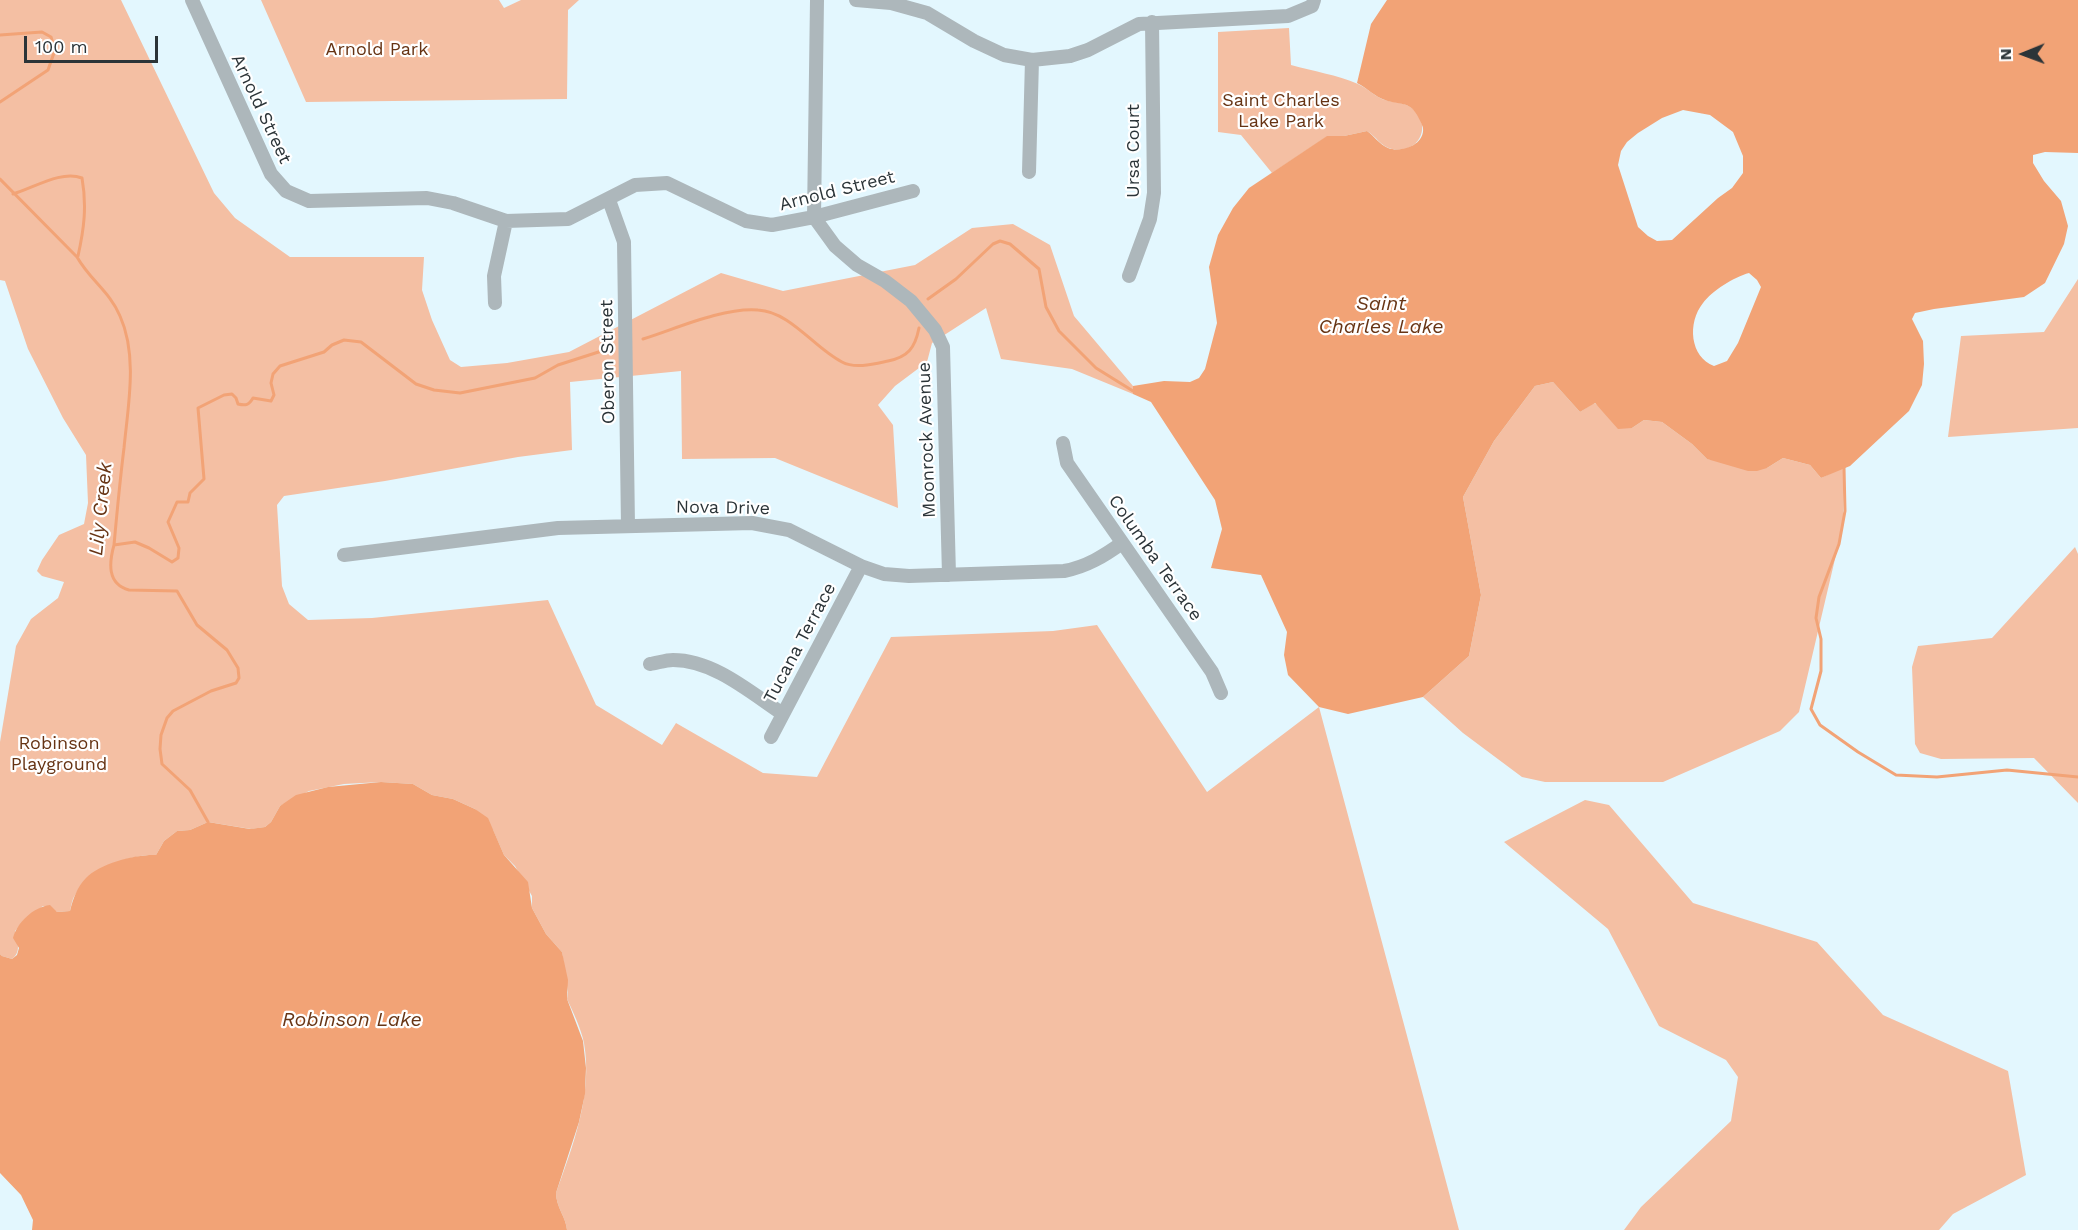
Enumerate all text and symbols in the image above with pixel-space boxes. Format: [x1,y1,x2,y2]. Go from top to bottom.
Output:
scale bar [27,24,160,62]
north arrow [1994,24,2054,84]
text: 100 m [35,36,88,57]
park label: Arnold Park [326,39,428,61]
text: N [1996,48,2015,60]
street label: Arnold Street [226,51,296,167]
park label: Saint Charles Lake Park [1222,90,1340,132]
street label: Ursa Court [1123,104,1145,198]
street label: Arnold Street [777,166,897,216]
water label: Saint Charles Lake [1318,292,1444,339]
street label: Oberon Street [596,300,620,424]
street label: Moonrock Avenue [913,362,941,518]
water label: Lily Creek [84,461,118,557]
street label: Columba Terrace [1103,491,1207,625]
street label: Nova Drive [676,496,770,520]
street label: Tucana Terrace [759,579,841,707]
park label: Robinson Playground [11,733,107,776]
water label: Robinson Lake [282,1008,422,1032]

